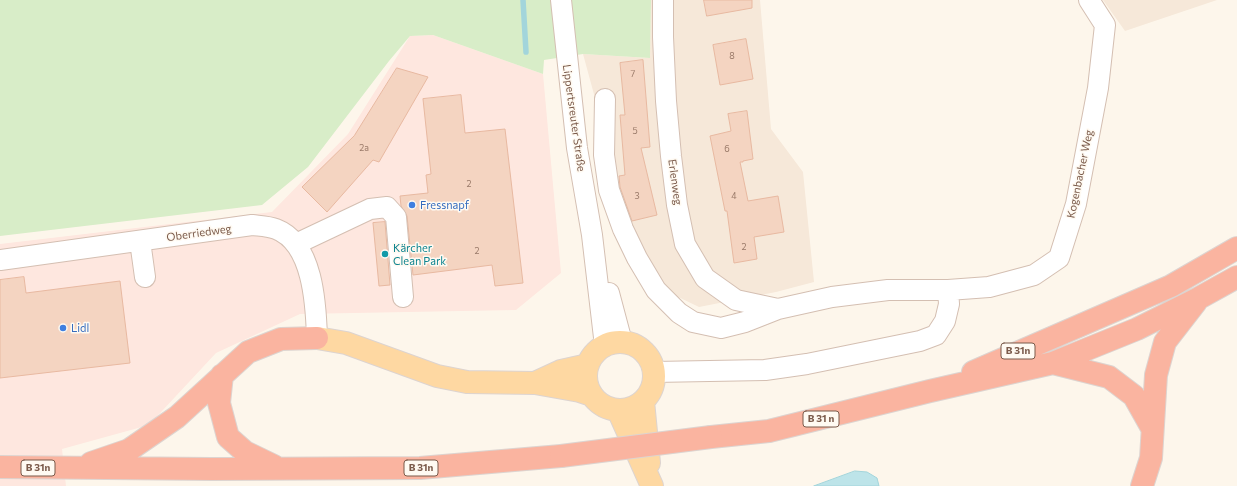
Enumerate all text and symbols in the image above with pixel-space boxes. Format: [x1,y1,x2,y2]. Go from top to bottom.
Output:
house number: 8 [729,51,735,61]
street label: Lippertsreuter Straße [560,64,588,172]
house number: 7 [631,69,635,79]
house number: 5 [632,126,638,136]
street label: Kogenbacher Weg [1064,129,1096,219]
house number: 2a [359,143,369,153]
house number: 6 [724,144,730,154]
street label: Erlenweg [665,158,685,206]
house number: 2 [467,179,471,189]
house number: 3 [634,191,640,201]
house number: 4 [731,191,737,201]
place label: Fressnapf [420,198,469,212]
marker: Fressnapf [407,200,417,210]
street label: Oberriedweg [166,222,232,244]
place label: Kärcher Clean Park [393,241,446,267]
house number: 2 [742,242,746,252]
house number: 2 [475,246,479,256]
marker: Kärcher Clean Park [380,249,390,259]
place label: Lidl [71,321,89,335]
marker: Lidl [58,323,68,333]
road number: B 31n [1001,343,1035,359]
road number: B 31 n [803,411,839,427]
road number: B 31n [21,460,55,476]
road number: B 31n [404,460,438,476]

